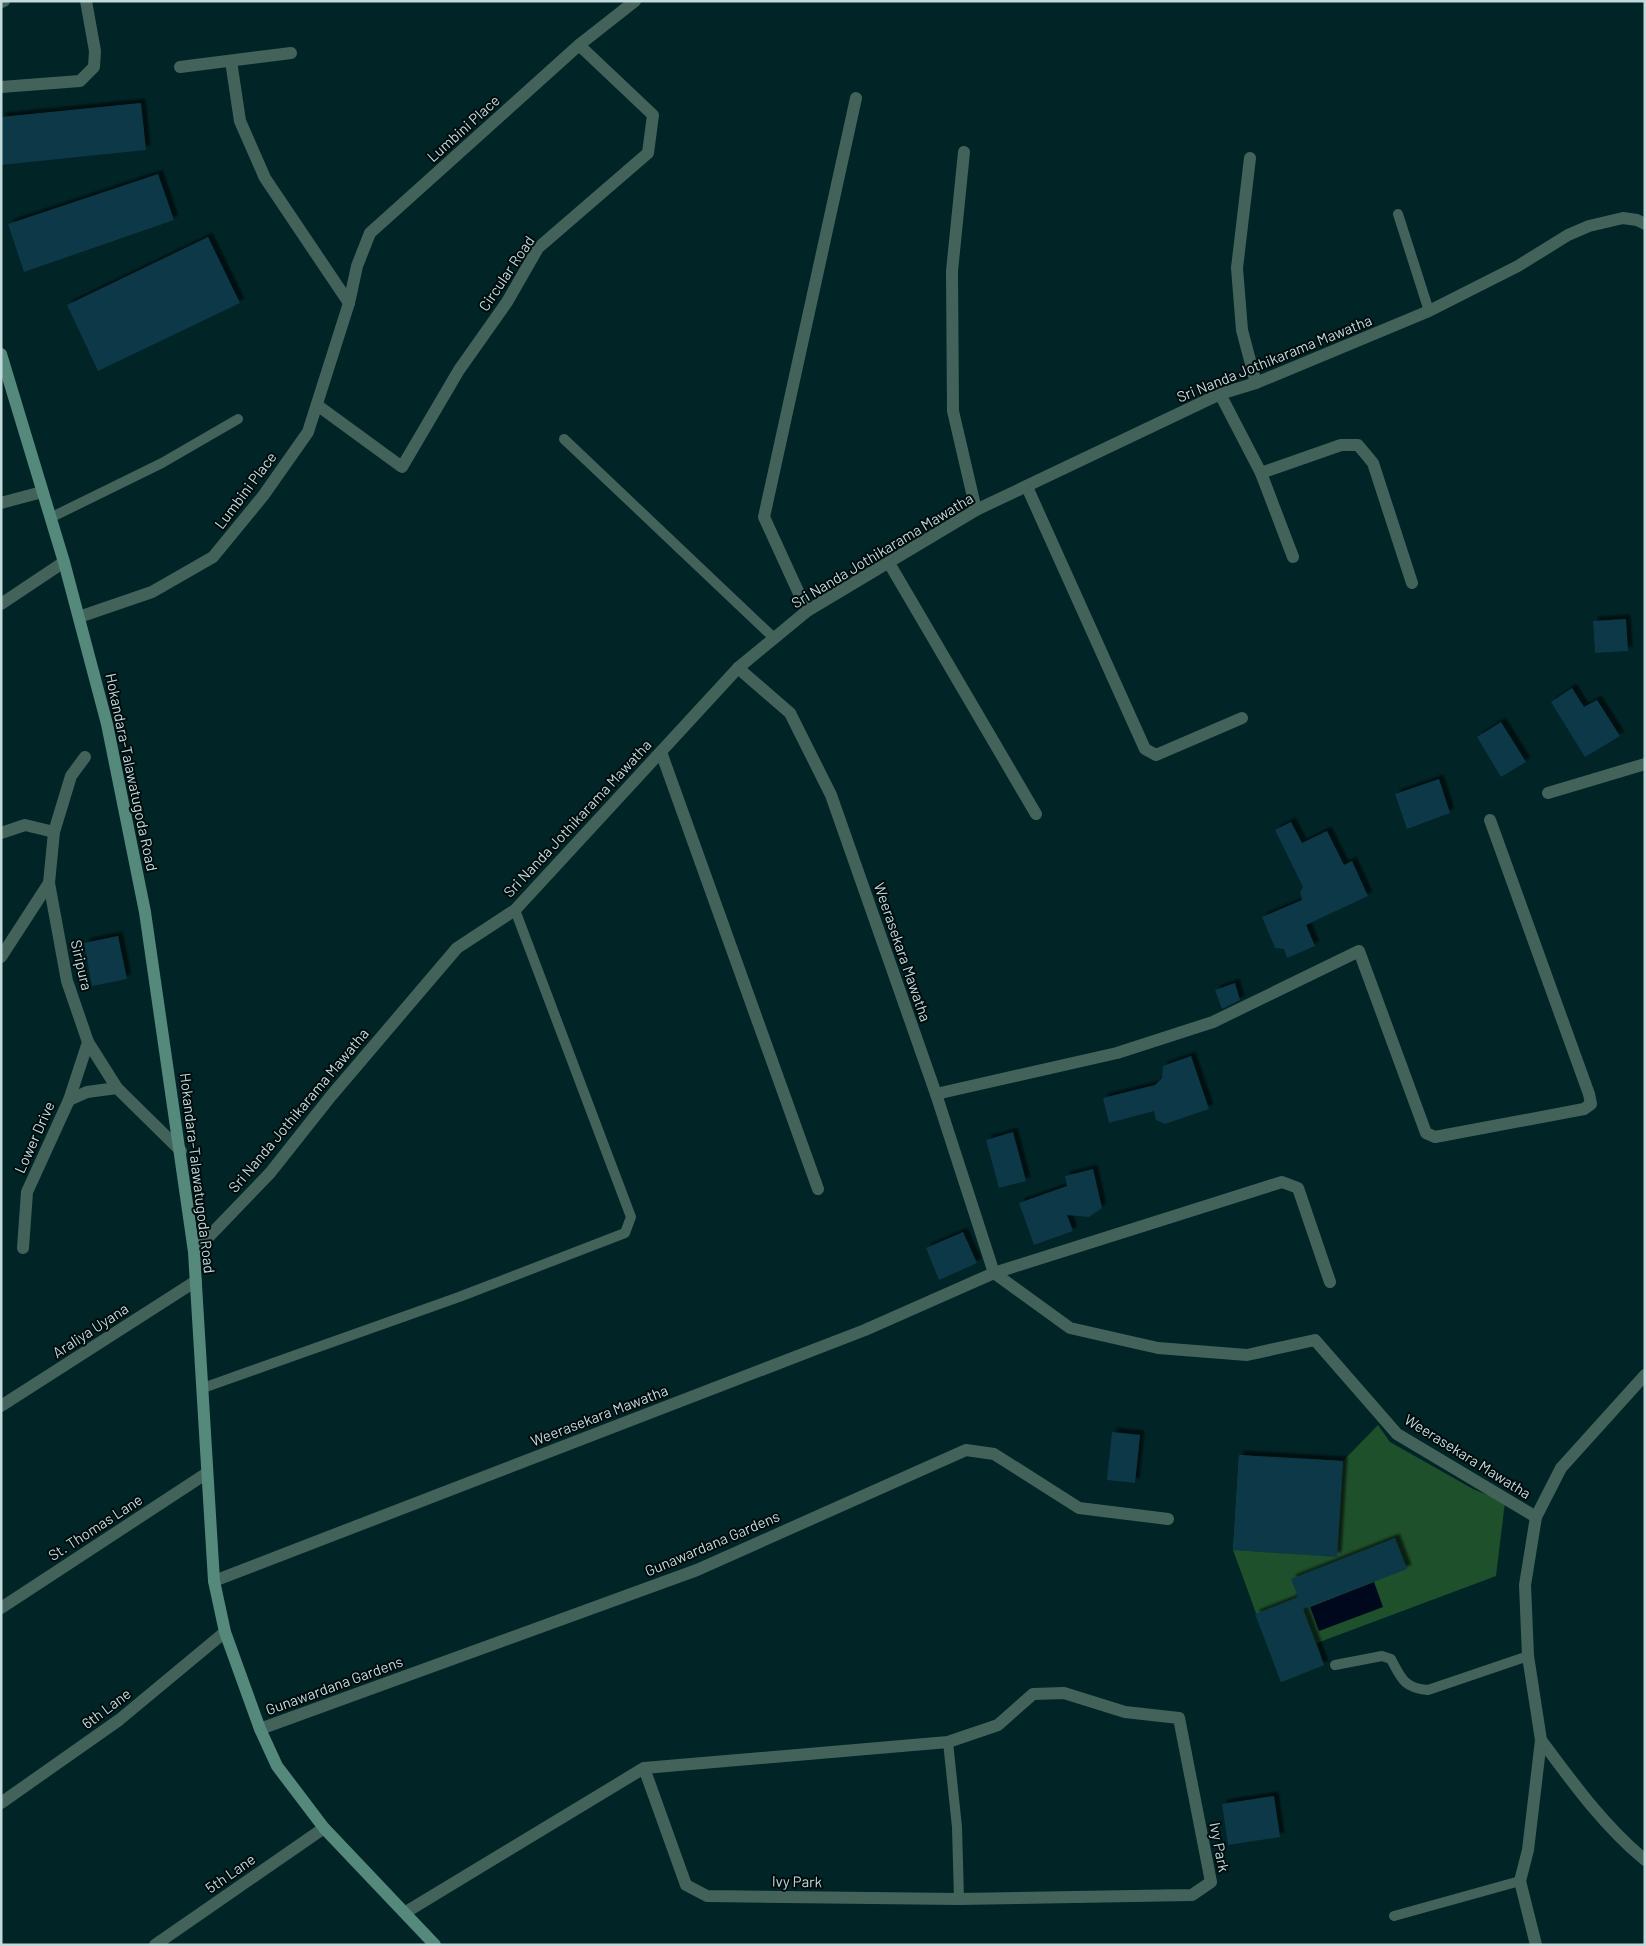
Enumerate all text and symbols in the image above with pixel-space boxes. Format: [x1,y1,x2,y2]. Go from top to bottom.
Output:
street label: Lumbini Place [423,91,503,165]
street label: Circular Road [474,232,538,314]
street label: Sri Nanda Jothikarama Mawatha [1174,311,1374,405]
street label: Lumbini Place [210,448,280,532]
street label: Sri Nanda Jothikarama Mawatha [788,489,976,611]
street label: Hokandara-Talawatugoda Road [102,671,162,873]
street label: Sri Nanda Jothikarama Mawatha [499,736,655,900]
street label: Weerasekara Mawatha [871,880,935,1024]
street label: Siripura [67,938,97,992]
street label: Sri Nanda Jothikarama Mawatha [224,1024,372,1196]
street label: Hokandara-Talawatugoda Road [177,1072,219,1274]
street label: Lower Drive [10,1098,58,1176]
street label: Araliya Uyana [49,1299,131,1361]
street label: Weerasekara Mawatha [528,1381,670,1449]
street label: Weerasekara Mawatha [1401,1410,1535,1502]
street label: St. Thomas Lane [45,1490,145,1564]
street label: Gunawardana Gardens [642,1506,782,1580]
street label: Gunawardana Gardens [263,1652,405,1718]
street label: 6th Lane [78,1684,134,1732]
street label: Ivy Park [1206,1821,1234,1874]
street label: 5th Lane [202,1849,258,1897]
street label: Ivy Park [772,1872,823,1890]

